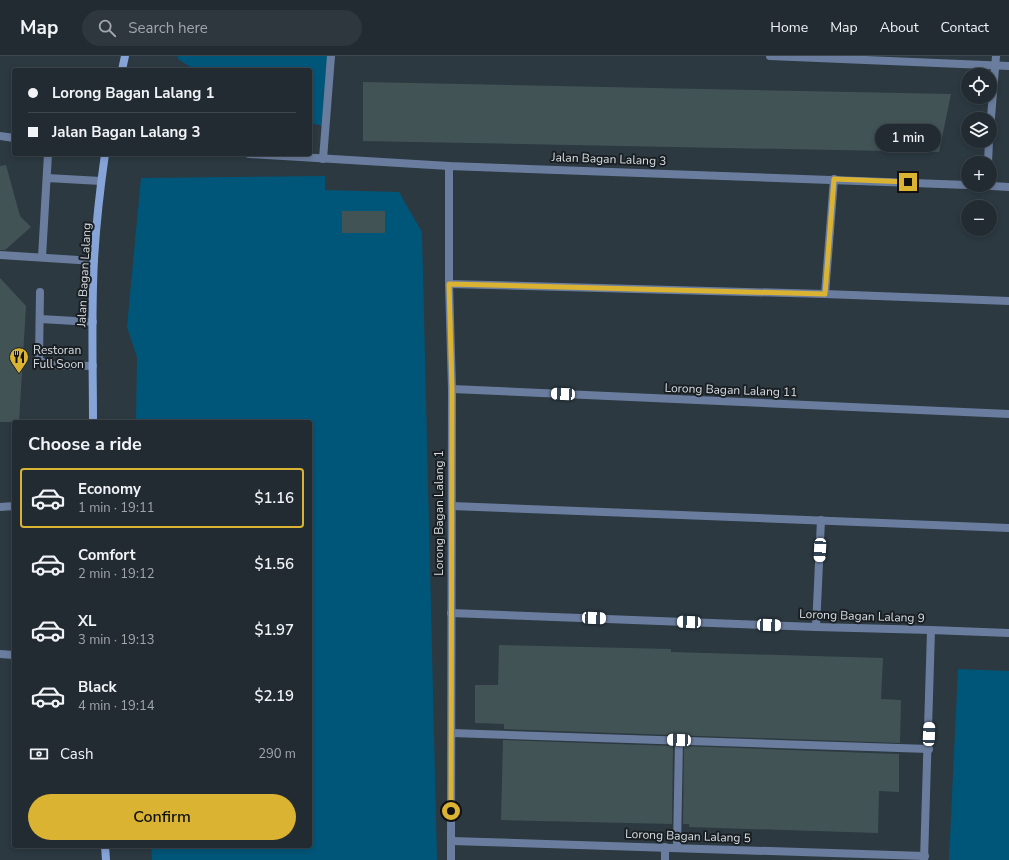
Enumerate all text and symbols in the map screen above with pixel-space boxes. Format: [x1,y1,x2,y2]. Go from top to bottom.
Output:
search box [82,10,362,46]
text: Map [20,15,58,41]
icon: search [96,17,118,39]
text: Search here [128,18,208,38]
text: Home [770,18,808,37]
text: Map [830,18,858,37]
text: About [880,18,919,37]
text: Contact [941,18,989,37]
map controls [961,68,997,236]
button: locate [961,68,997,104]
text: Lorong Bagan Lalang 1 [52,83,214,103]
button: layers [961,112,997,148]
text: Jalan Bagan Lalang 3 [52,122,200,142]
callout: 1 min [875,124,941,152]
text: 1 min [891,129,925,147]
street label: Jalan Bagan Lalang 3 [550,149,667,169]
button: + [961,156,997,192]
route end [899,173,917,191]
button: − [961,200,997,236]
street label: Jalan Bagan Lalang [73,222,95,329]
place label: Restoran Full Soon [33,342,84,372]
restaurant icon: Restoran Full Soon [8,346,30,374]
street label: Lorong Bagan Lalang 11 [664,380,798,400]
car [551,387,575,401]
text: Choose a ride [28,432,142,456]
street label: Lorong Bagan Lalang 1 [431,450,447,576]
text: Economy [78,479,141,499]
icon: car [30,480,66,516]
text: $1.16 [254,488,294,508]
text: 1 min · 19:11 [78,499,154,517]
car [813,538,827,562]
text: Comfort [78,545,135,565]
icon: car [30,546,66,582]
text: $1.56 [254,554,294,574]
text: 2 min · 19:12 [78,565,154,583]
street label: Lorong Bagan Lalang 9 [799,606,925,626]
text: XL [78,611,97,631]
icon: car [30,612,66,648]
car [582,612,606,624]
car [677,616,701,628]
car [757,619,781,631]
text: $1.97 [254,620,294,640]
text: 3 min · 19:13 [78,631,154,649]
text: Black [78,677,116,697]
icon: car [30,678,66,714]
text: $2.19 [254,686,294,706]
text: 4 min · 19:14 [78,697,154,715]
car [923,722,935,746]
car [667,734,691,746]
icon: cash [28,743,50,765]
text: Cash [60,744,94,764]
text: 290 m [258,745,296,763]
button: Confirm [28,794,296,840]
route start [442,802,460,820]
street label: Lorong Bagan Lalang 5 [625,826,751,846]

